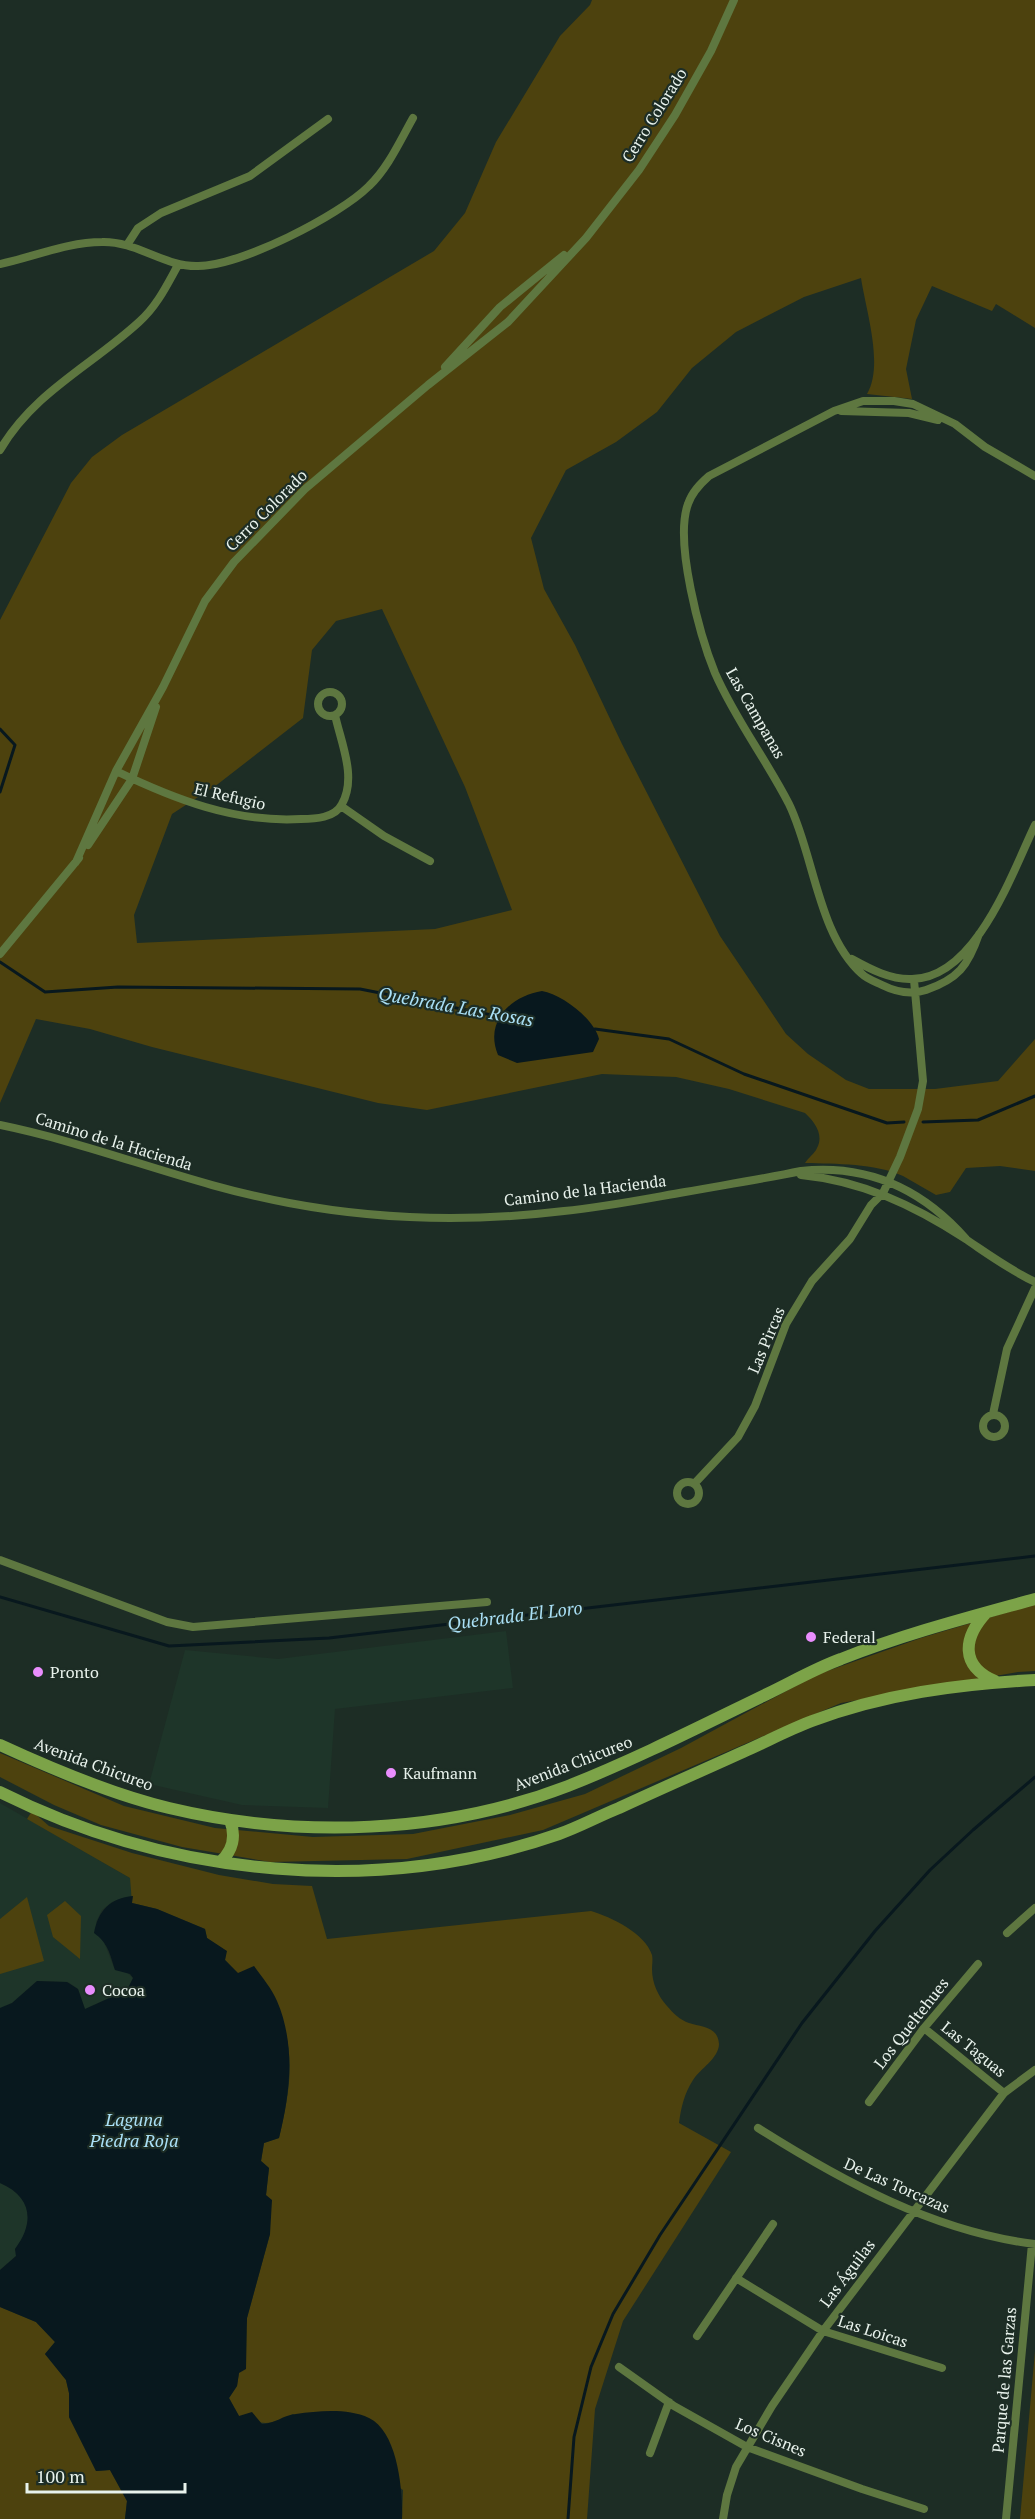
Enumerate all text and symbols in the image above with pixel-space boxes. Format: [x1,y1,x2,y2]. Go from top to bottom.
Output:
street label: Cerro Colorado [616,64,692,166]
street label: Cerro Colorado [220,464,312,556]
street label: Las Campanas [721,664,791,763]
street label: El Refugio [192,777,268,815]
water label: Quebrada Las Rosas [377,981,536,1032]
street label: Camino de la Hacienda [33,1107,195,1175]
street label: Camino de la Hacienda [503,1169,667,1211]
street label: Las Pircas [742,1303,790,1377]
water label: Quebrada El Loro [446,1595,584,1635]
place label: Federal [823,1626,876,1648]
marker: Federal [804,1630,818,1644]
place label: Pronto [50,1661,99,1683]
marker: Pronto [31,1665,45,1679]
street label: Avenida Chicureo [511,1730,635,1796]
street label: Avenida Chicureo [31,1732,157,1796]
place label: Kaufmann [403,1762,477,1784]
marker: Kaufmann [384,1766,398,1780]
street label: Los Queltehues [869,1973,954,2073]
place label: Cocoa [102,1979,145,2001]
marker: Cocoa [83,1983,97,1997]
street label: Las Taguas [937,2016,1011,2082]
water label: Laguna Piedra Roja [88,2107,179,2152]
street label: De Las Torcazas [841,2152,953,2218]
street label: Las Águilas [814,2234,880,2312]
street label: Parque de las Garzas [987,2306,1021,2454]
street label: Las Loicas [835,2309,911,2353]
street label: Los Cisnes [732,2412,810,2462]
scale bar [27,2456,184,2494]
text: 100 m [36,2464,85,2488]

